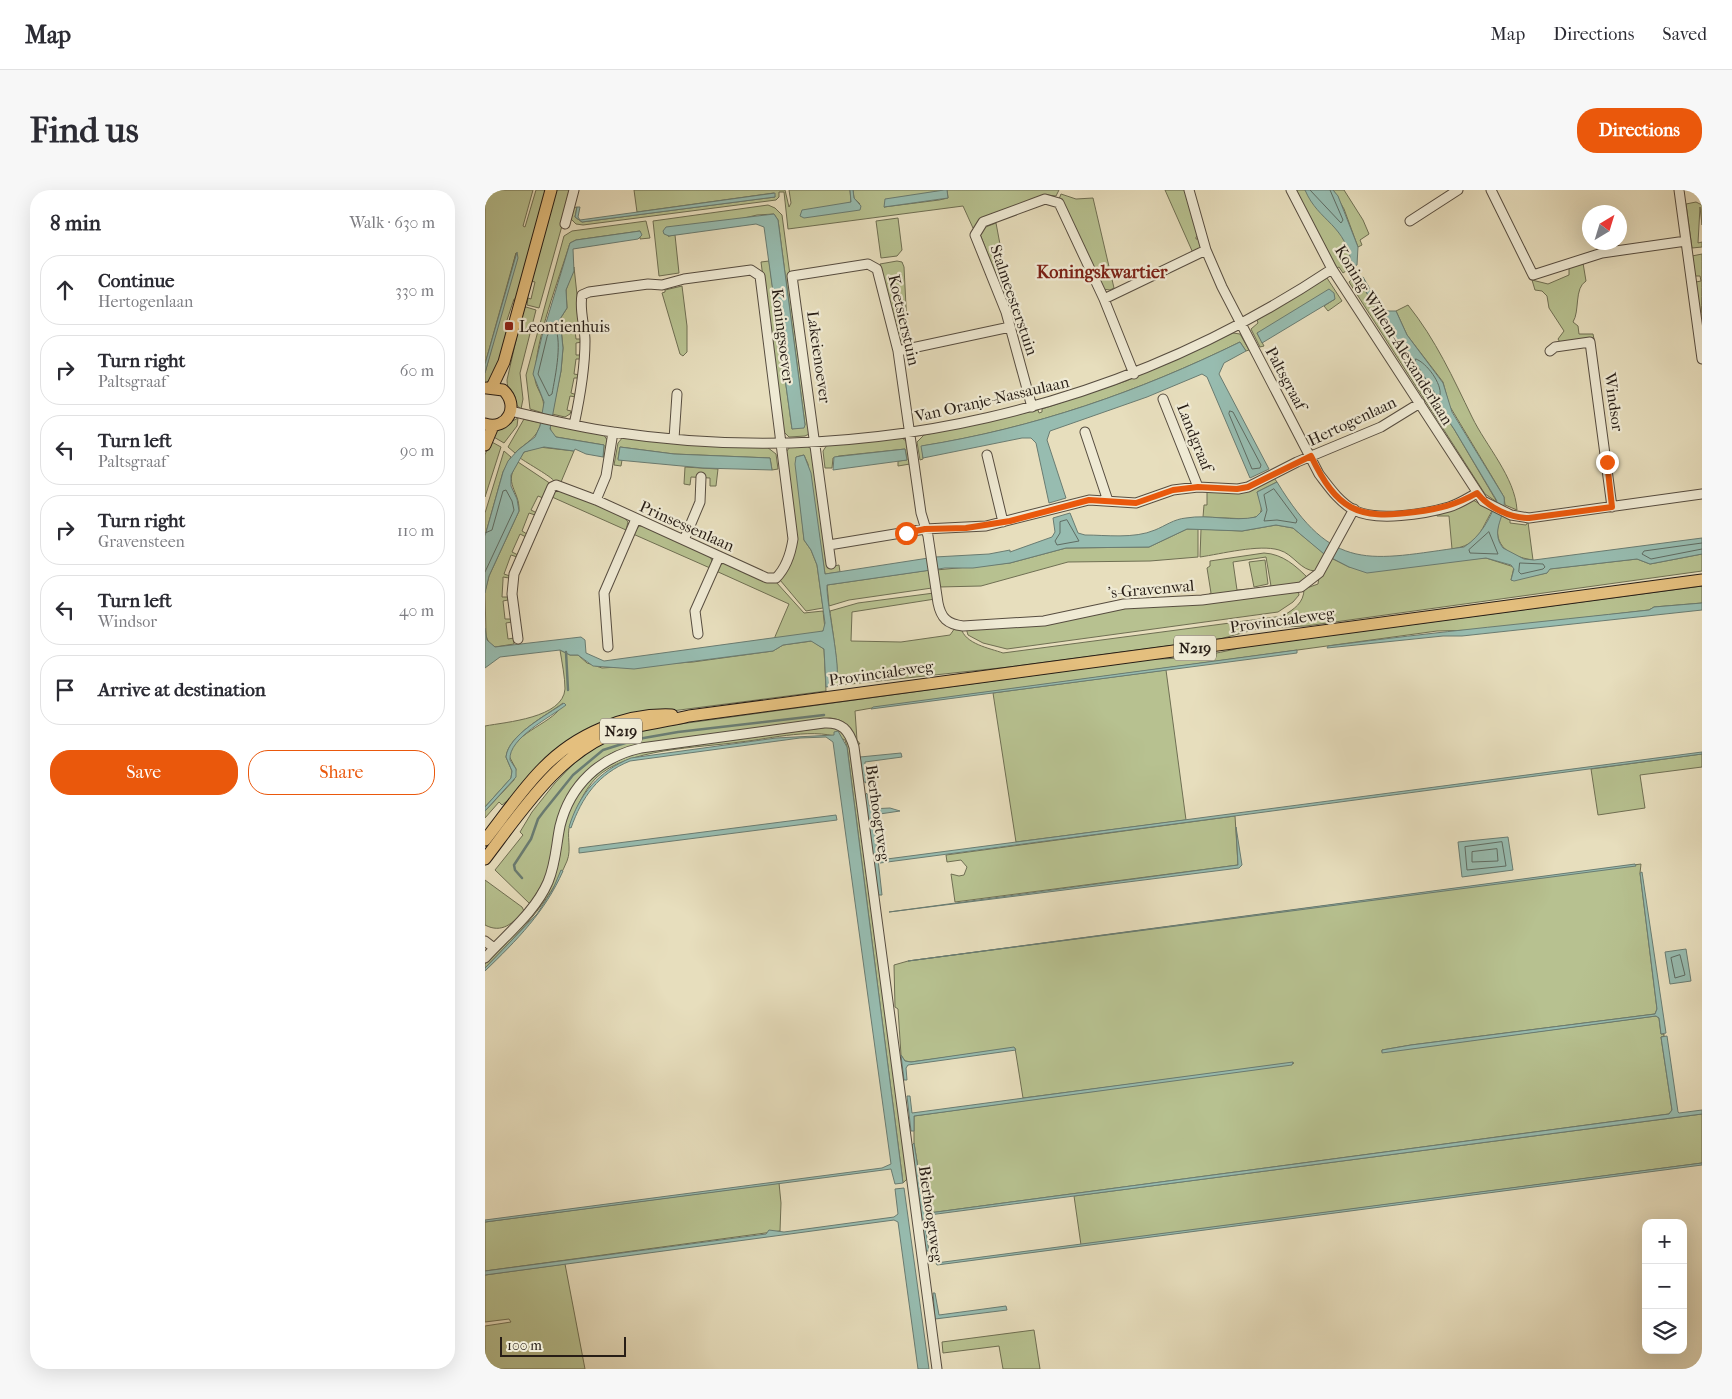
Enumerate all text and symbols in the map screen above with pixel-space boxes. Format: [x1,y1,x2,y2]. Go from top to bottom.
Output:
text: Map [25,21,71,49]
text: Map [1491,24,1525,45]
text: Directions [1553,24,1634,45]
text: Saved [1662,24,1707,45]
button: Directions [1577,108,1702,153]
text: Find us [30,110,139,151]
north arrow [1582,205,1627,250]
text: 8 min [50,211,101,235]
text: Walk · 630 m [349,213,435,232]
street label: Stalmeesterstuin [986,242,1042,359]
street label: Koning Willem-Alexanderlaan [1331,242,1458,429]
district label: Koningskwartier [1037,262,1168,283]
text: Continue [98,270,174,292]
street label: Koetsierstuin [884,273,924,368]
icon: ahead [51,276,79,304]
text: 330 m [395,281,434,300]
street label: Koningsoever [768,287,798,385]
text: Hertogenlaan [98,292,193,311]
street label: Lakeienoever [803,310,835,405]
place label: Leontienhuis [519,317,610,336]
marker: Leontienhuis [503,320,515,332]
street label: Paltsgraaf [1262,343,1312,416]
text: Turn right [98,350,185,372]
icon: right [51,356,79,384]
text: 60 m [400,361,434,380]
street label: Windsor [1600,370,1628,433]
text: Paltsgraaf [98,372,166,391]
street label: Van Oranje-Nassaulaan [912,372,1072,426]
street label: Hertogenlaan [1305,392,1400,450]
street label: Landgraaf [1173,401,1218,477]
text: Turn left [98,430,172,452]
icon: left [51,436,79,464]
text: 90 m [400,441,434,460]
route end [1596,451,1619,474]
text: Paltsgraaf [98,452,166,471]
street label: Prinsessenlaan [637,497,738,556]
text: Turn right [98,510,185,532]
icon: right [51,516,79,544]
text: 110 m [397,521,434,540]
route start [895,522,918,545]
text: Gravensteen [98,532,185,551]
street label: 's-Gravenwal [1107,576,1196,602]
text: Turn left [98,590,172,612]
icon: left [51,596,79,624]
text: 40 m [399,601,434,620]
street label: Provincialeweg [1228,603,1336,637]
text: Windsor [98,612,157,631]
road number: N219 [1174,636,1216,660]
street label: Provincialeweg [827,656,935,690]
icon: arrive [51,676,79,704]
text: Arrive at destination [98,679,266,701]
road number: N219 [600,718,642,744]
button: Save [50,750,238,795]
button: Share [248,750,435,795]
street label: Bierhoogtweg [862,763,894,863]
street label: Bierhoogtweg [915,1164,947,1264]
map controls [1642,1219,1687,1354]
button: + [1642,1219,1687,1264]
button: − [1642,1264,1687,1309]
button: layers [1642,1309,1687,1354]
scale bar [500,1334,626,1357]
text: 100 m [507,1337,542,1354]

